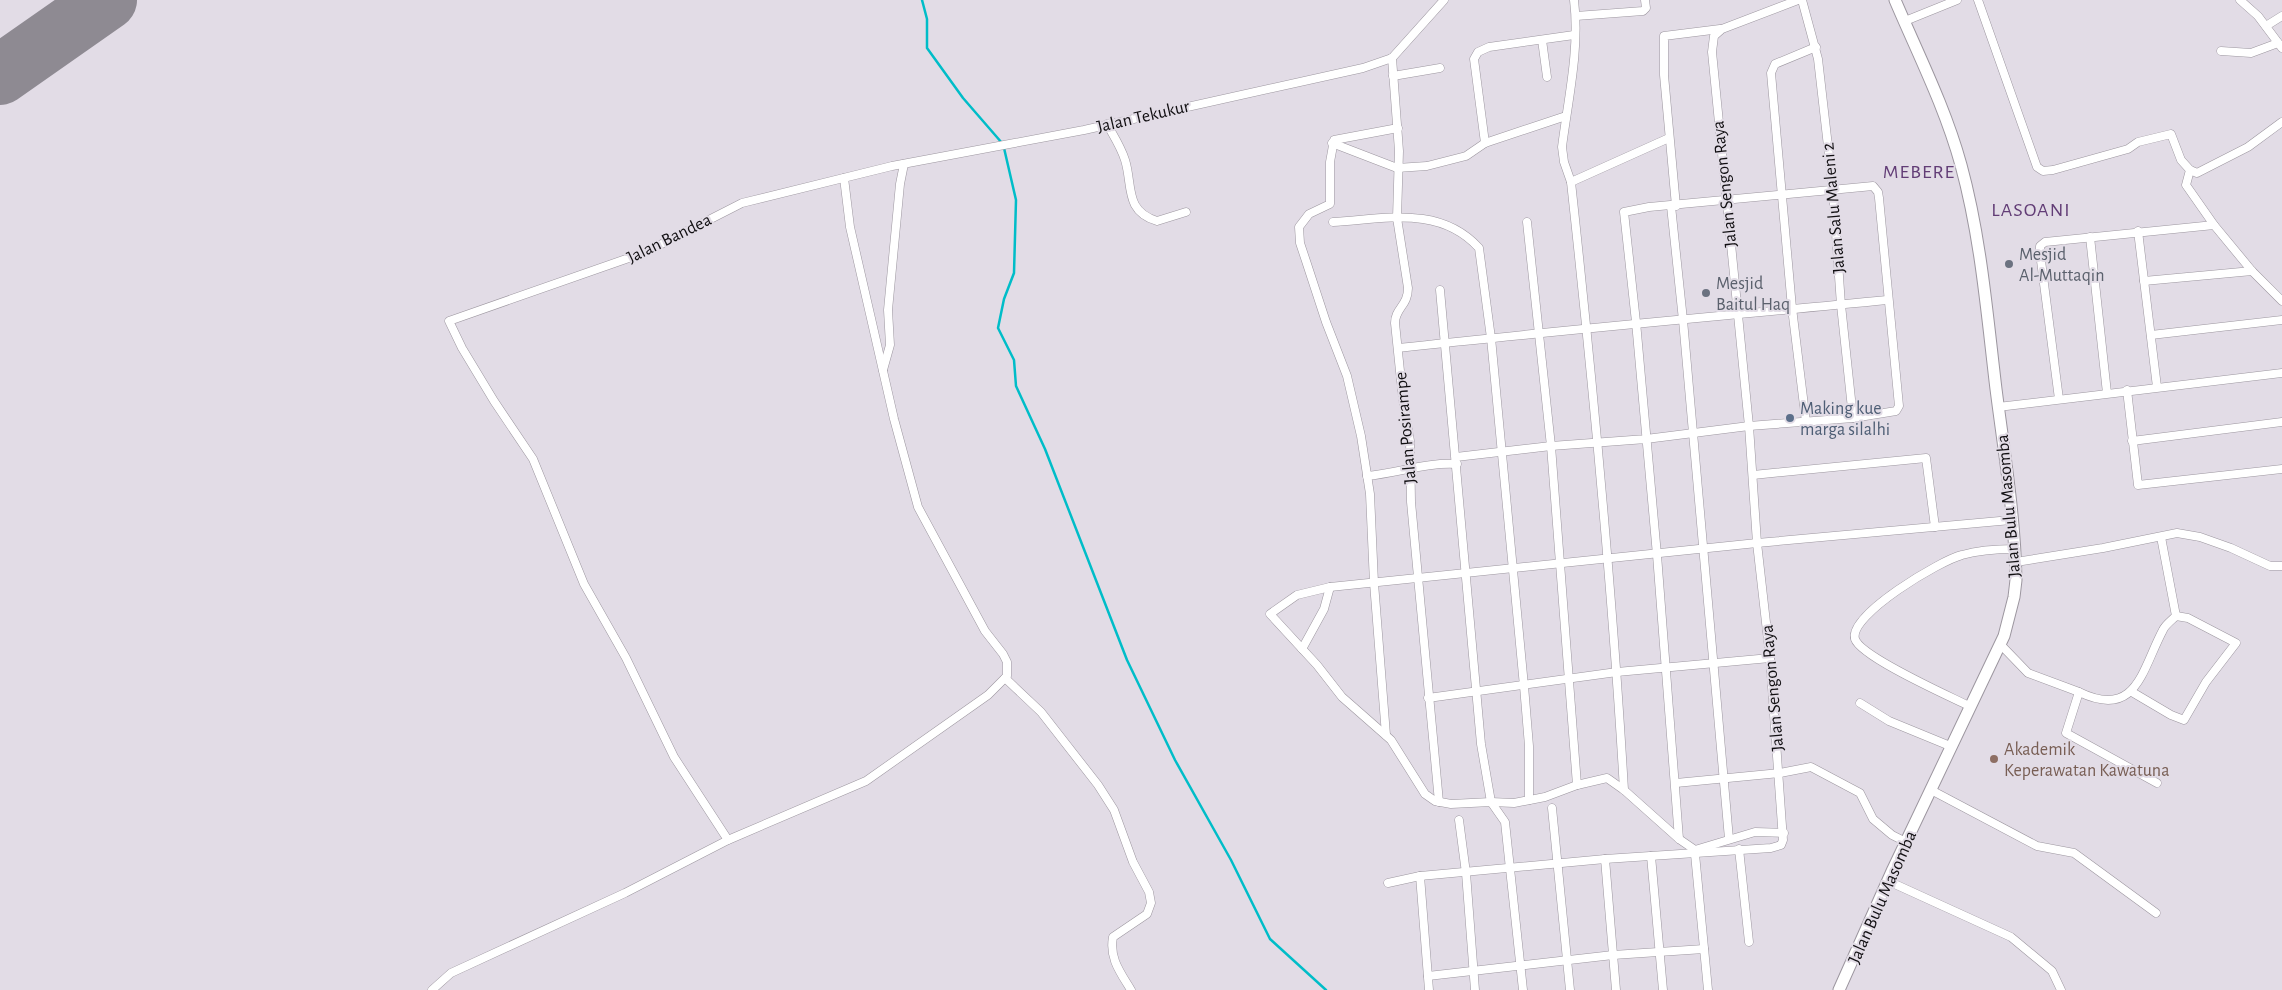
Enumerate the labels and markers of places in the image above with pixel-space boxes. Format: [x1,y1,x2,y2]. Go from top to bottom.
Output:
place label: Mesjid Al-Muttaqin [2019,246,2104,285]
marker: Mesjid Al-Muttaqin [2003,258,2015,270]
place label: Mesjid Baitul Haq [1716,275,1790,314]
marker: Mesjid Baitul Haq [1700,287,1712,299]
place label: Making kue marga silalhi [1800,400,1890,439]
marker: Making kue marga silalhi [1784,412,1796,424]
place label: Akademik Keperawatan Kawatuna [2004,741,2169,780]
marker: Akademik Keperawatan Kawatuna [1988,753,2000,765]

